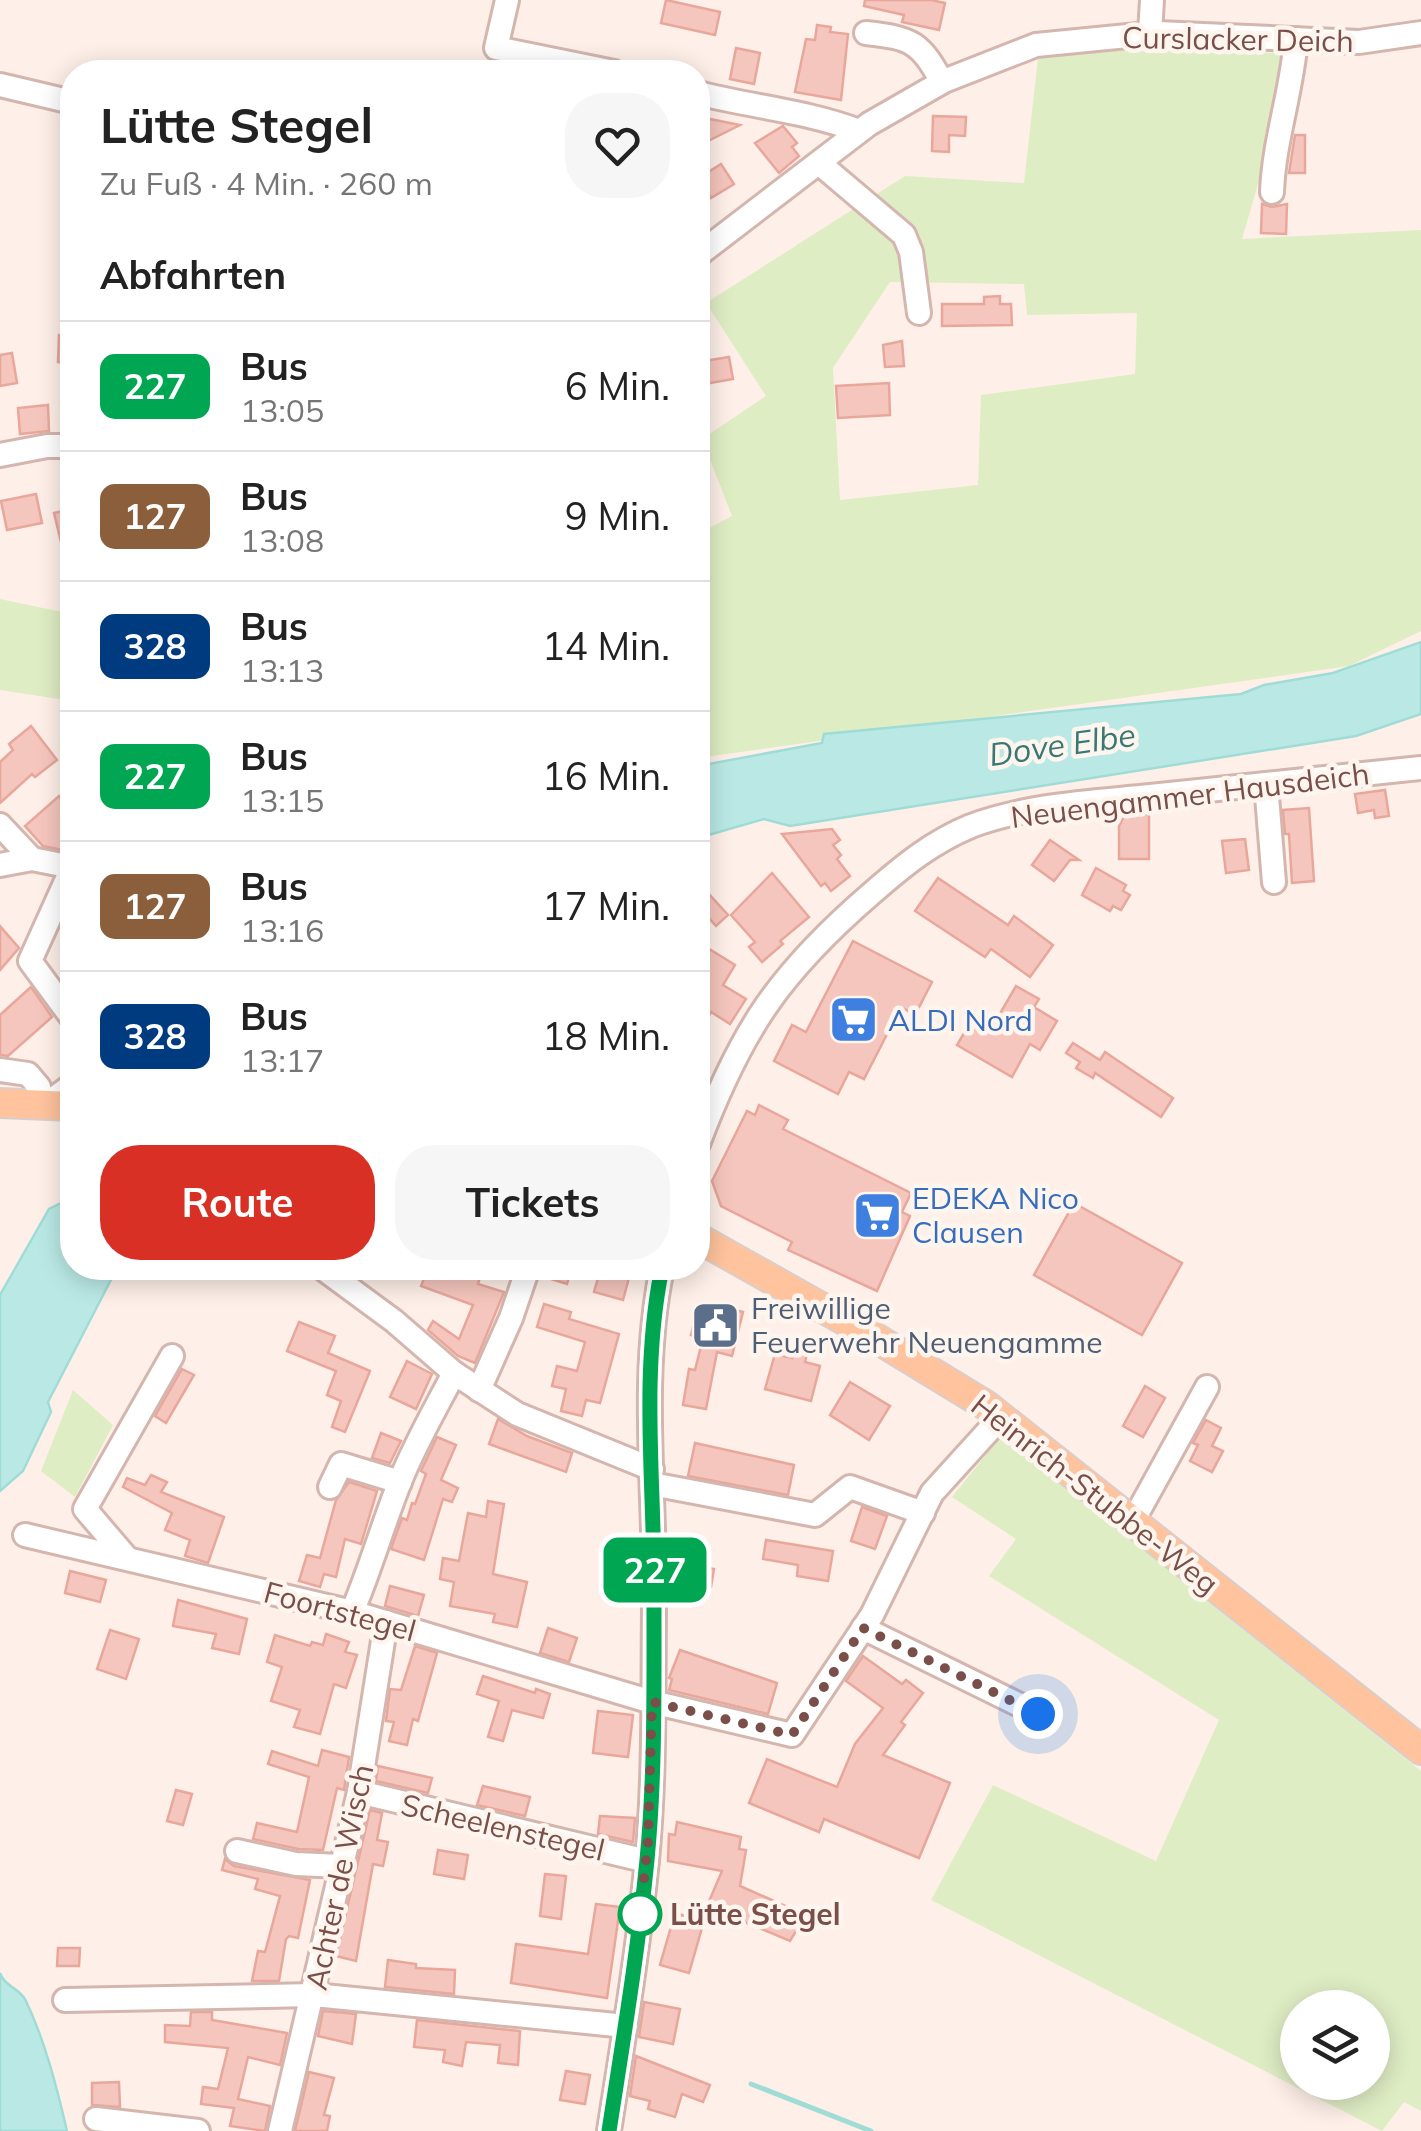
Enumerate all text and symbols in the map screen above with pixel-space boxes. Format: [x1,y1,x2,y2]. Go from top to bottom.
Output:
street label: Curslacker Deich [1122,18,1354,60]
button: heart [565,93,670,198]
text: Lütte Stegel [100,95,373,155]
text: Zu Fuß · 4 Min. · 260 m [100,163,433,203]
text: Abfahrten [100,251,286,299]
text: Bus [240,342,308,390]
text: 6 Min. [565,362,670,410]
text: 227 [123,364,187,408]
text: 13:05 [240,390,324,430]
text: Bus [240,472,308,520]
text: 9 Min. [565,492,670,540]
text: 127 [123,494,187,538]
text: 13:08 [240,520,324,560]
text: Bus [240,602,308,650]
text: 14 Min. [542,622,670,670]
text: 328 [123,624,187,668]
text: 13:13 [240,650,324,690]
water label: Dove Elbe [986,714,1138,774]
text: Bus [240,732,308,780]
text: 16 Min. [542,752,670,800]
text: 227 [123,754,187,798]
street label: Neuengammer Hausdeich [1009,754,1371,836]
text: 13:15 [240,780,324,820]
text: Bus [240,862,308,910]
text: 17 Min. [542,882,670,930]
text: 127 [123,884,187,928]
text: 13:16 [240,910,324,950]
text: Bus [240,992,308,1040]
supermarket icon: ALDI Nord [827,994,879,1046]
place label: ALDI Nord [888,1001,1033,1039]
text: 18 Min. [542,1012,670,1060]
text: 328 [123,1014,187,1058]
text: 13:17 [240,1040,324,1080]
button: Route [100,1145,375,1260]
button: Tickets [395,1145,670,1260]
place label: EDEKA Nico Clausen [912,1179,1079,1251]
supermarket icon: EDEKA Nico Clausen [851,1189,903,1241]
place label: Freiwillige Feuerwehr Neuengamme [751,1289,1103,1361]
public building icon: Freiwillige Feuerwehr Neuengamme [690,1299,742,1351]
street label: Heinrich-Stubbe-Weg [964,1386,1226,1602]
line badge: 227 [598,1538,712,1602]
text: 227 [623,1548,687,1592]
street label: Foortstegel [260,1572,420,1650]
your location [1013,1689,1063,1739]
street label: Achter de Wisch [297,1761,381,1993]
street label: Scheelenstegel [398,1785,608,1869]
marker: Lütte Stegel [619,1893,661,1935]
place label: Lütte Stegel [670,1895,841,1933]
map controls [1280,1990,1390,2100]
button: layers [1280,1990,1390,2100]

